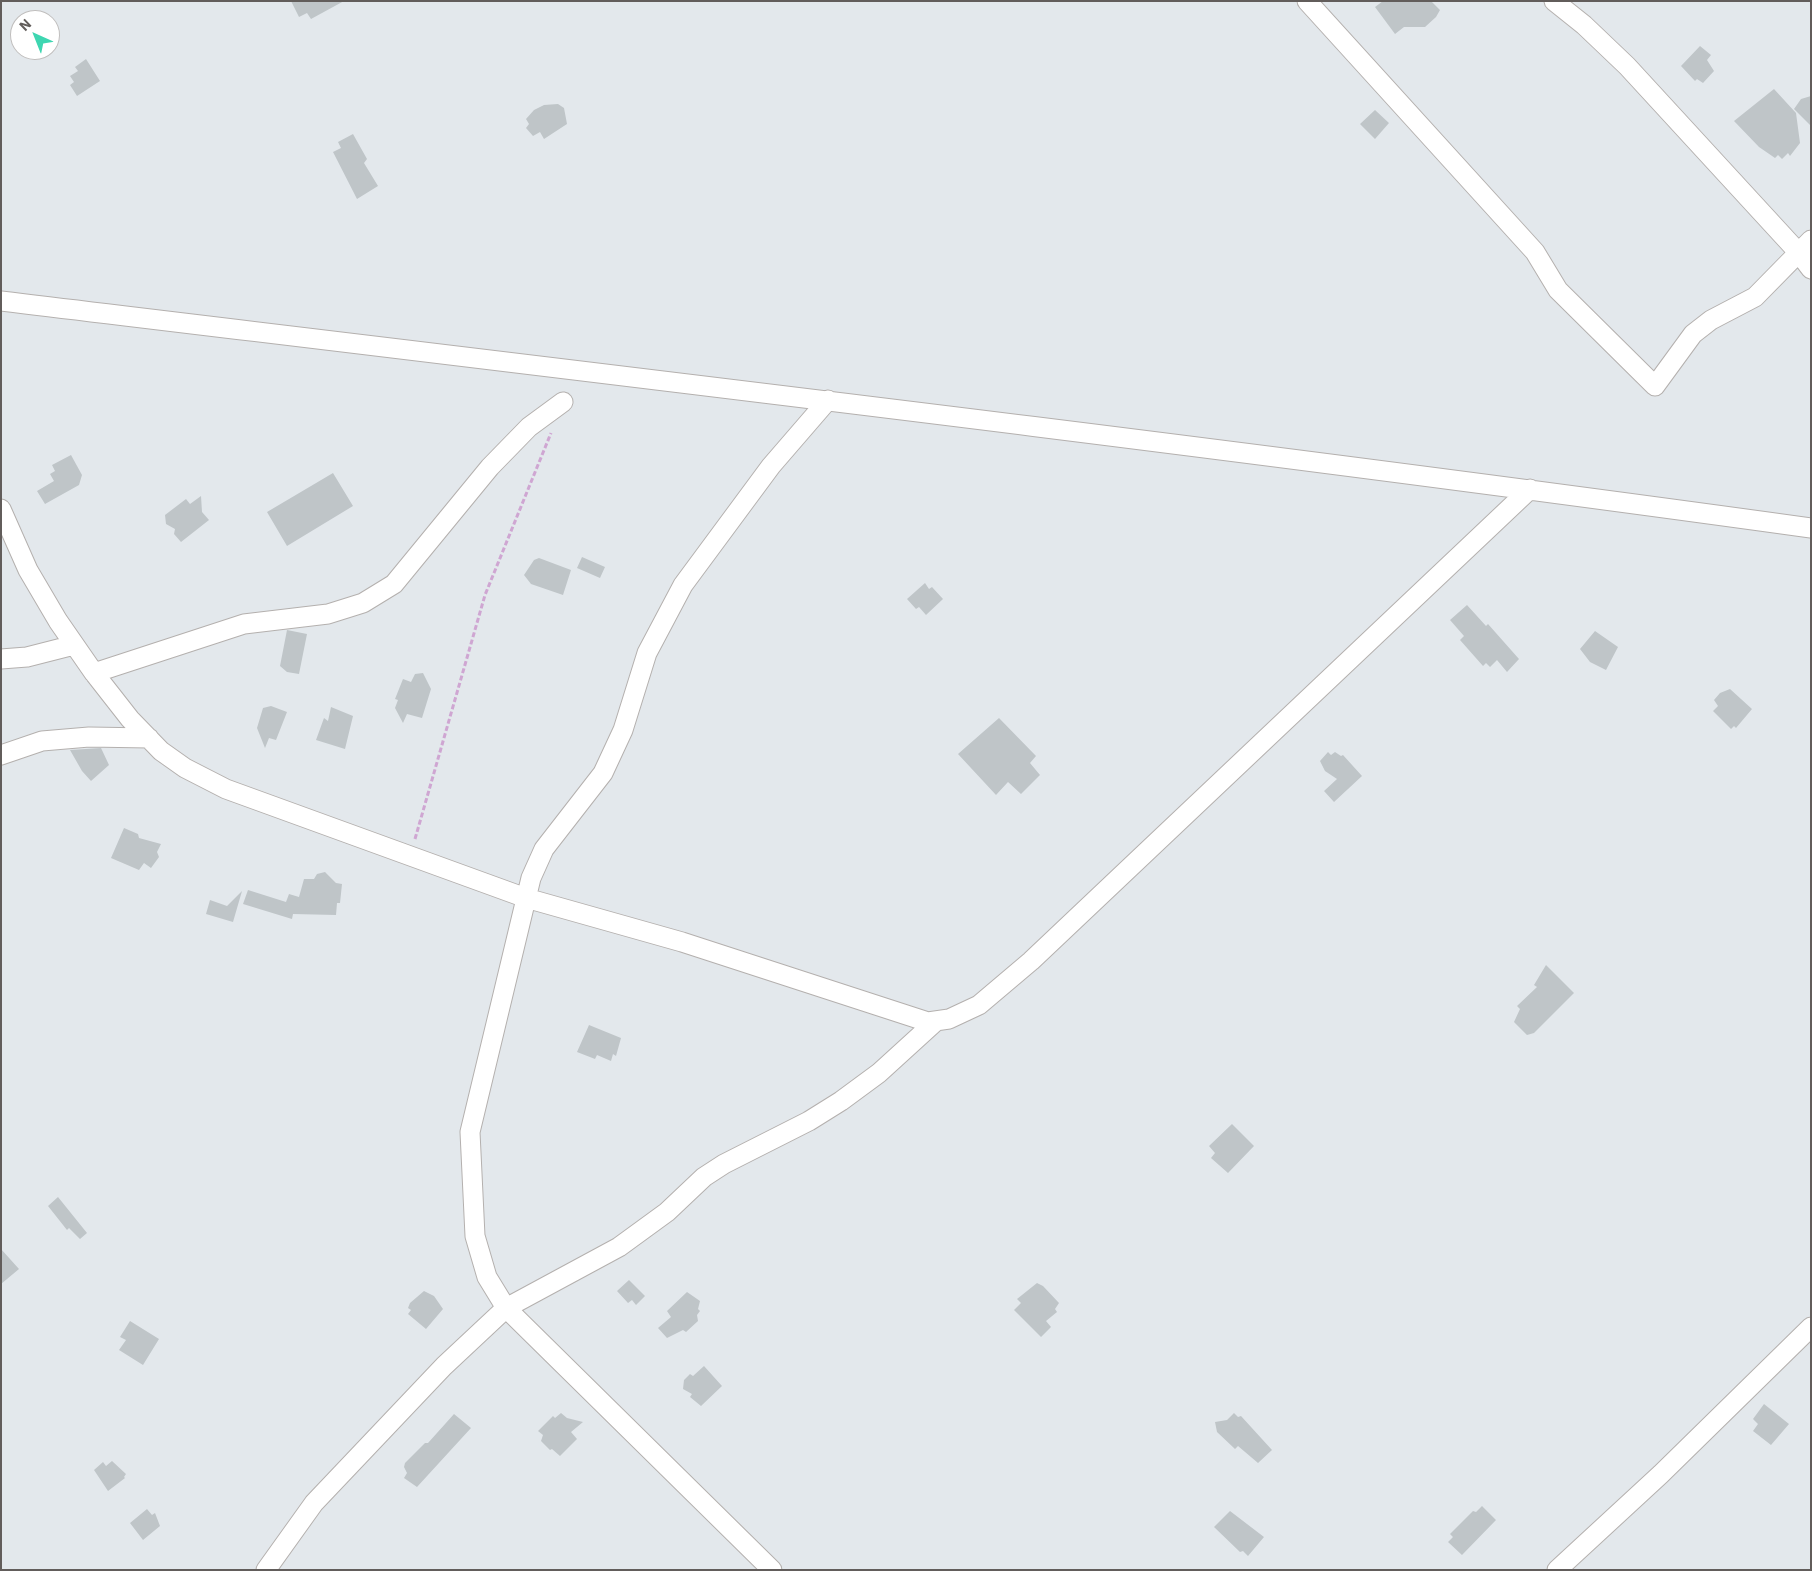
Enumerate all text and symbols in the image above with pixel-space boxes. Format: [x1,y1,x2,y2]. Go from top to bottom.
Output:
north arrow [10,10,60,60]
text: N [15,15,35,35]

